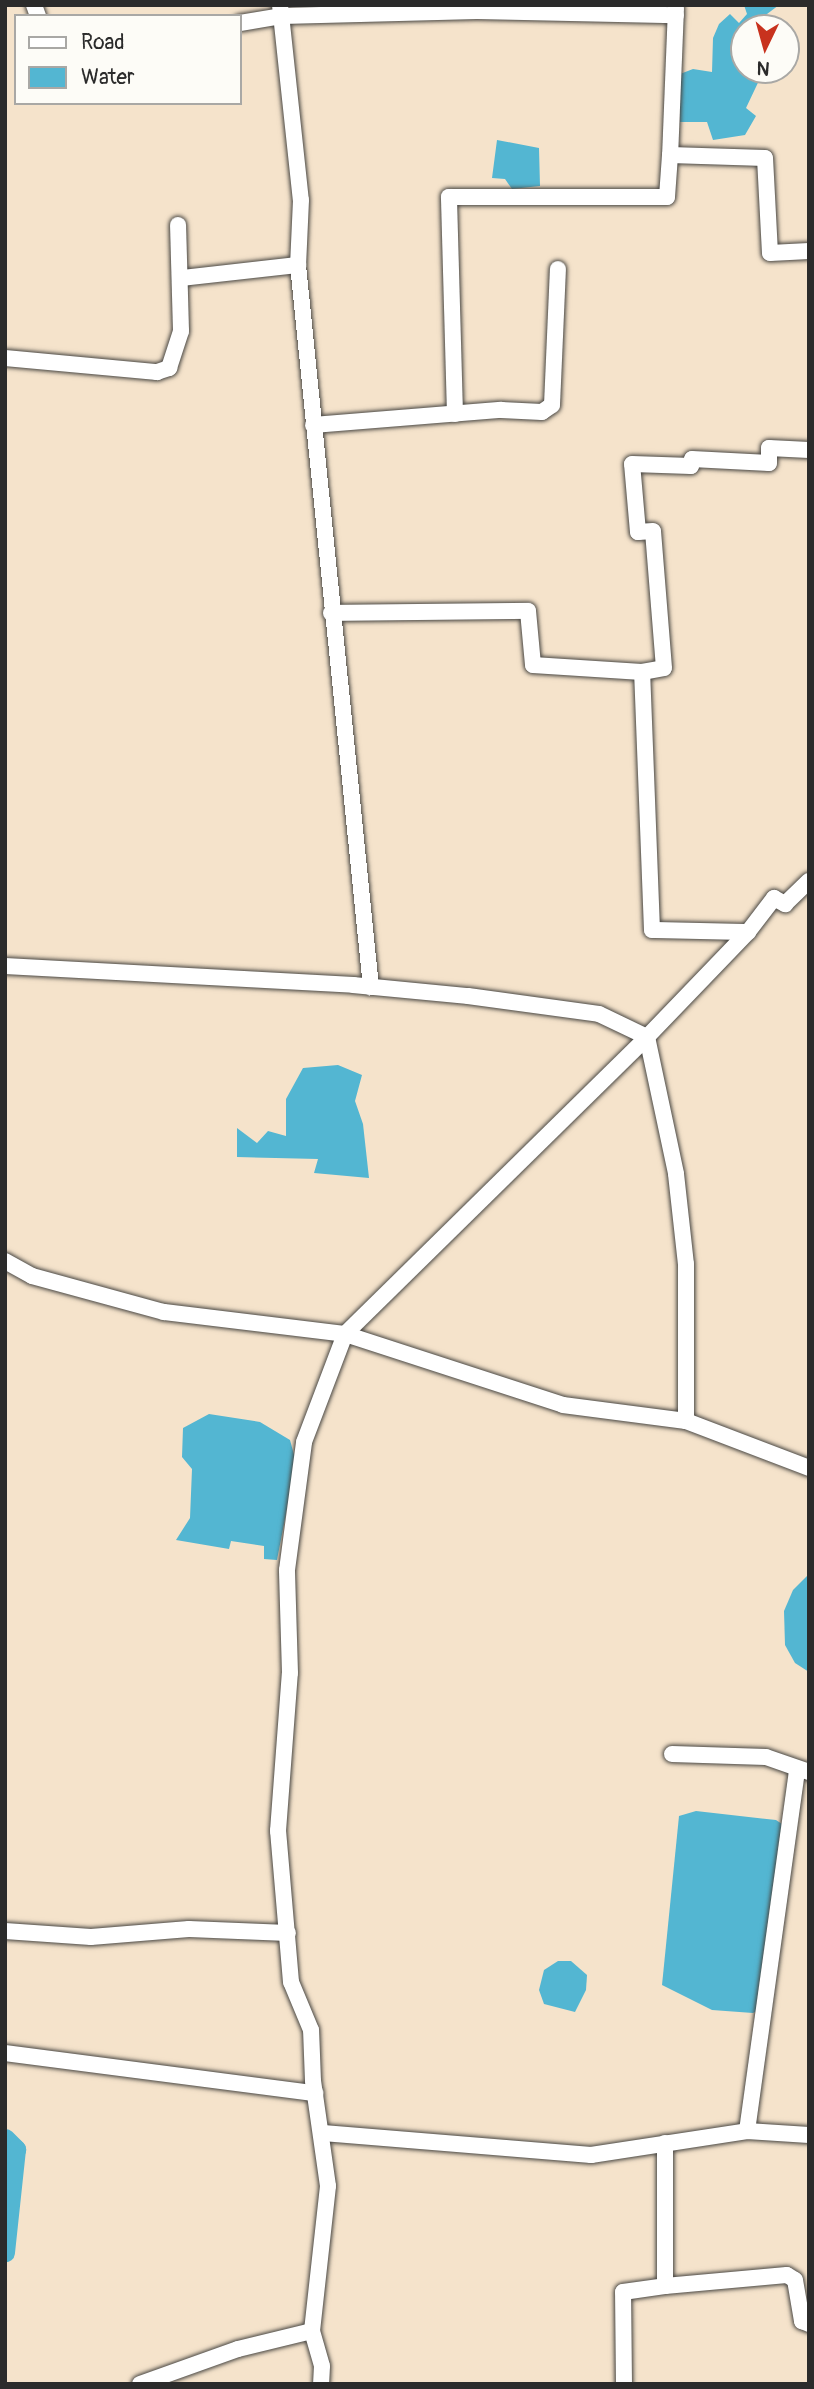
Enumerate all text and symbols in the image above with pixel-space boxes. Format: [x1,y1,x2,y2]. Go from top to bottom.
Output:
legend [14,14,242,105]
north arrow [730,14,800,84]
text: Road [81,29,125,56]
text: N [756,55,771,80]
text: Water [81,64,134,91]

